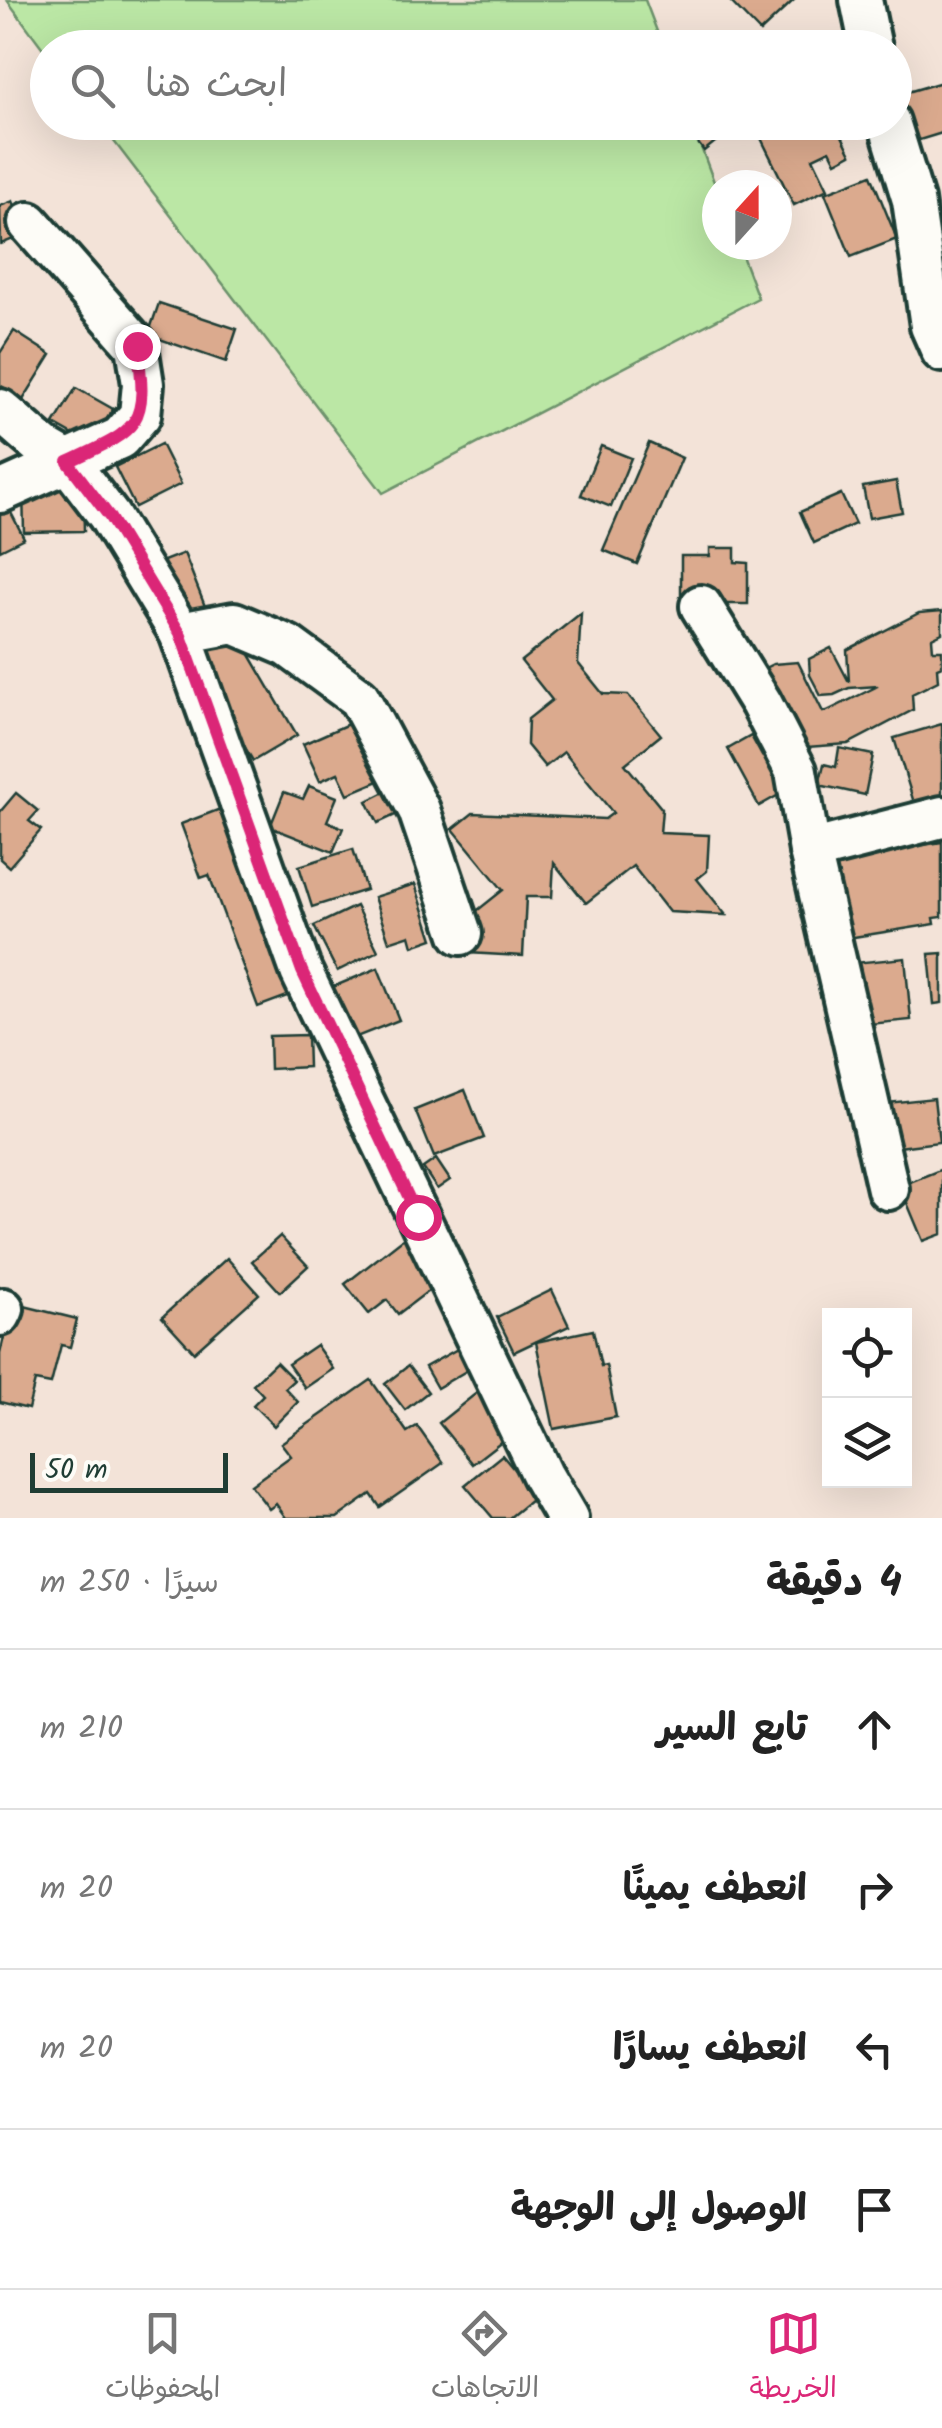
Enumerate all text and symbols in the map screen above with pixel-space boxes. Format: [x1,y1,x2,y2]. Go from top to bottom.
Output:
search box [30,30,912,140]
text: ابحث هنا [145,56,287,116]
icon: search [65,58,120,113]
north arrow [702,170,792,260]
route end [115,324,161,370]
route start [396,1195,442,1241]
map controls [822,1308,912,1488]
button: locate [822,1308,912,1398]
button: layers [822,1398,912,1488]
scale bar [30,1448,228,1492]
text: 50 m [45,1448,108,1493]
text: 4 دقيقة [766,1550,902,1617]
text: سيرًا · 250 m [40,1558,219,1609]
text: تابع السير [657,1700,807,1760]
icon: ahead [847,1702,902,1757]
text: 210 m [40,1704,123,1755]
text: انعطف يمينًا [623,1860,807,1920]
icon: right [847,1862,902,1917]
text: 20 m [40,1864,113,1915]
text: انعطف يسارًا [613,2020,807,2080]
icon: left [847,2022,902,2077]
text: 20 m [40,2024,113,2075]
text: الوصول إلى الوجهة [511,2180,807,2240]
icon: arrive [847,2182,902,2237]
tab: المحفوظات [105,2306,221,2412]
tab: الاتجاهات [431,2306,539,2412]
tab: الخريطة [749,2306,837,2412]

